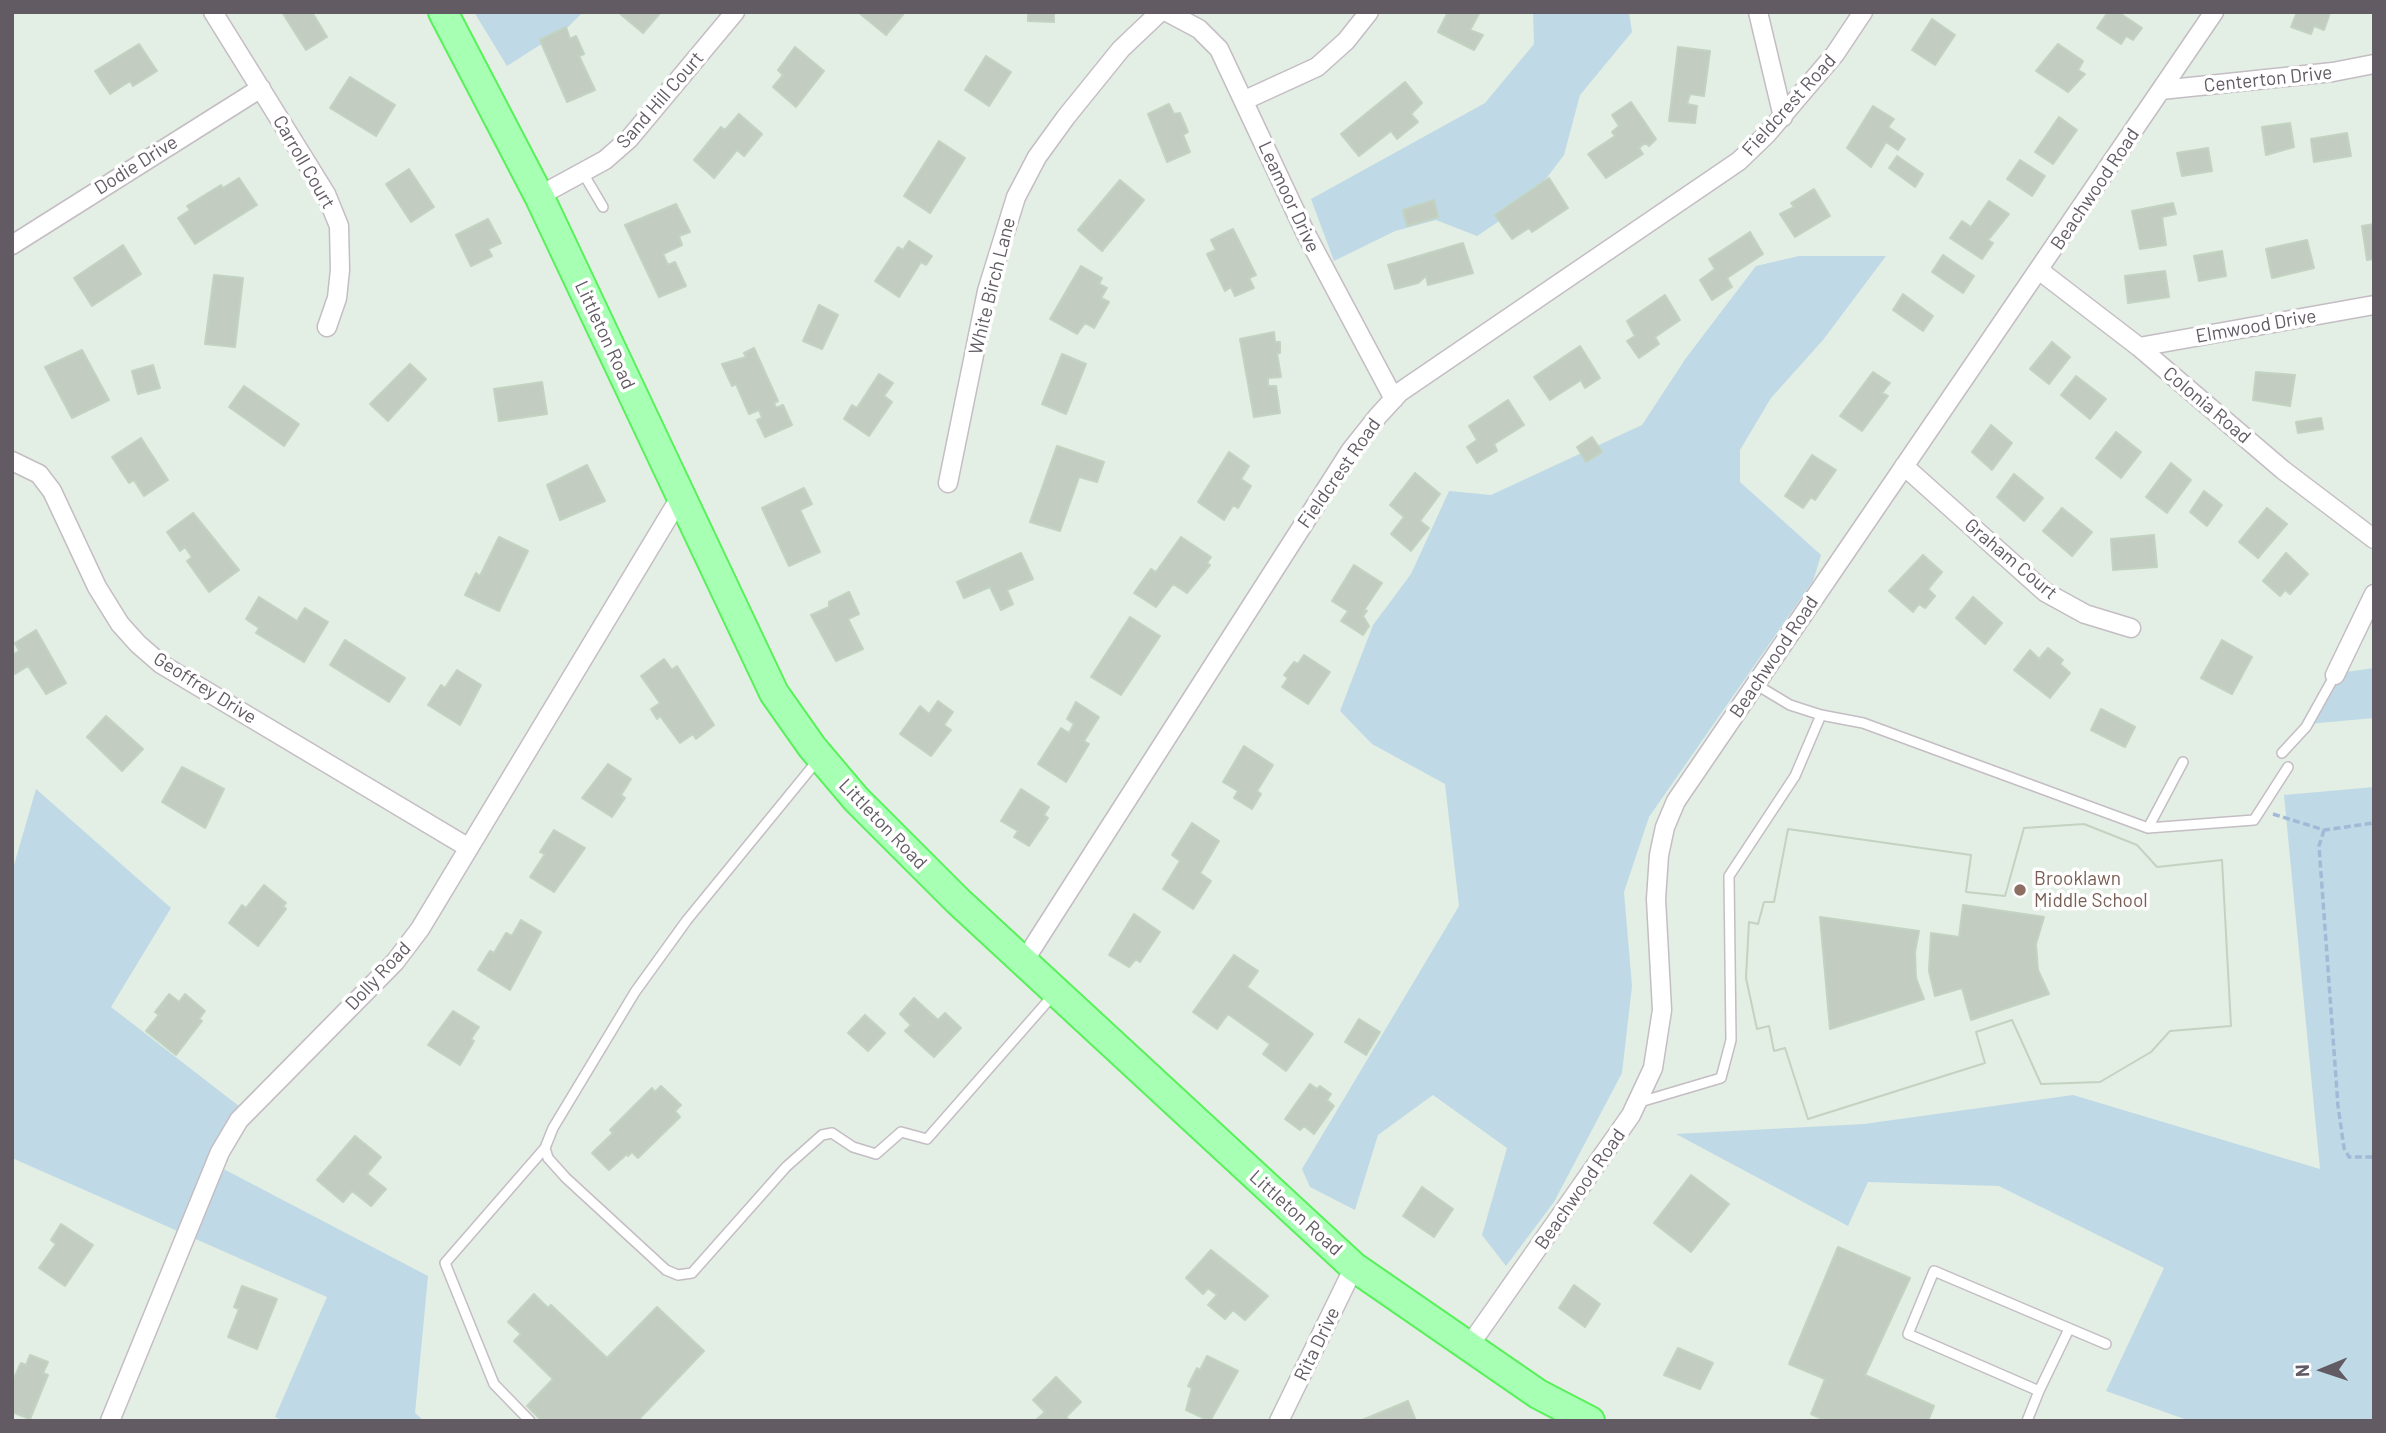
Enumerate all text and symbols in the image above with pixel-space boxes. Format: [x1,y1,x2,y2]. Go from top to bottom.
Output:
street label: Sand Hill Court [612,47,708,153]
street label: Fieldcrest Road [1737,49,1841,161]
street label: Centerton Drive [2203,61,2333,97]
street label: Carroll Court [268,111,340,213]
street label: Beachwood Road [2046,124,2144,254]
street label: Dodie Drive [90,131,182,199]
street label: Leamoor Drive [1253,138,1325,256]
street label: White Birch Lane [964,215,1020,357]
street label: Littleton Road [570,277,640,393]
street label: Elmwood Drive [2194,304,2318,348]
street label: Colonia Road [2159,362,2255,448]
street label: Fieldcrest Road [1293,414,1385,532]
street label: Graham Court [1960,514,2062,604]
street label: Beachwood Road [1725,592,1823,722]
street label: Geoffrey Drive [149,647,261,729]
street label: Littleton Road [834,774,932,874]
place label: Brooklawn Middle School [2034,868,2148,912]
marker: Brooklawn Middle School [2012,882,2028,898]
street label: Dolly Road [341,937,415,1015]
street label: Beachwood Road [1530,1124,1630,1254]
street label: Littleton Road [1245,1165,1347,1261]
street label: Rita Drive [1289,1303,1345,1385]
north arrow [2288,1335,2358,1405]
text: N [2290,1364,2313,1377]

